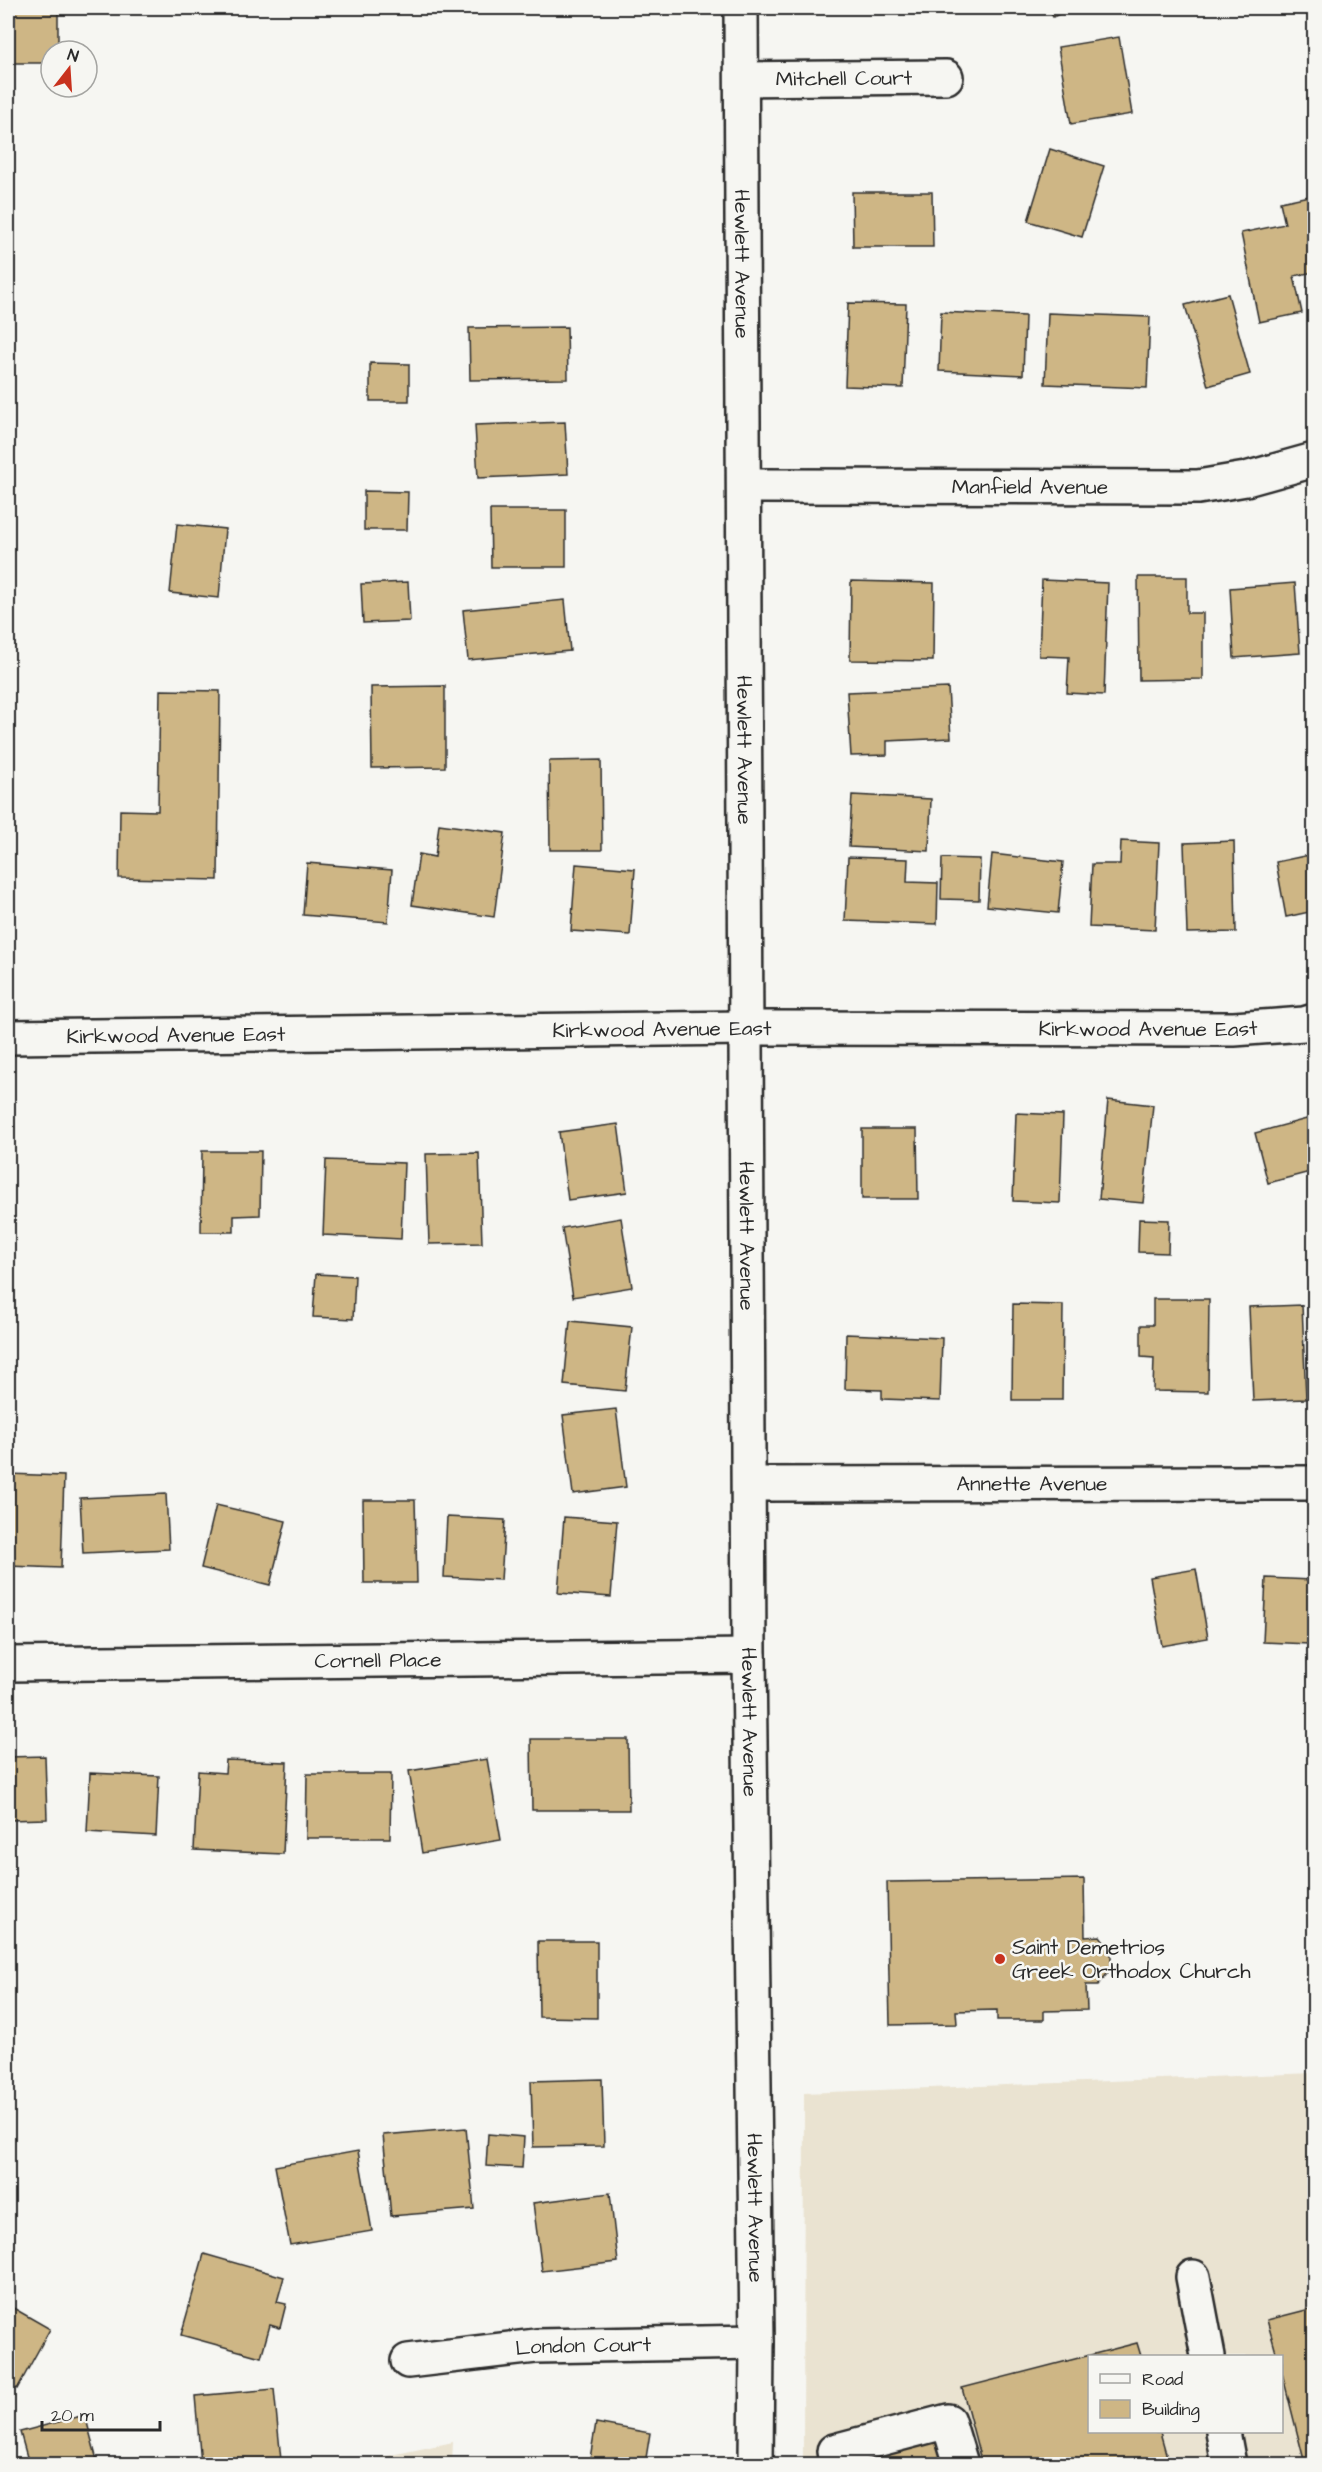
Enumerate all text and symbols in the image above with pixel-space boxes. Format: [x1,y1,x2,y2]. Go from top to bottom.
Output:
north arrow [39,39,99,99]
text: N [65,44,81,68]
street label: Mitchell Court [776,63,913,94]
street label: Hewlett Avenue [727,189,757,339]
street label: Manfield Avenue [952,472,1108,502]
street label: Hewlett Avenue [729,675,759,825]
street label: Kirkwood Avenue East [1038,1013,1259,1044]
street label: Kirkwood Avenue East [552,1014,772,1045]
street label: Kirkwood Avenue East [66,1020,286,1051]
street label: Hewlett Avenue [732,1161,761,1311]
street label: Annette Avenue [957,1469,1107,1499]
street label: Cornell Place [314,1645,442,1676]
street label: Hewlett Avenue [734,1647,765,1797]
place label: Saint Demetrios Greek Orthodox Church [1012,1933,1251,1986]
marker: Saint Demetrios Greek Orthodox Church [993,1952,1007,1966]
street label: Hewlett Avenue [740,2133,770,2283]
street label: London Court [514,2330,652,2363]
legend [1088,2355,1283,2433]
text: Road [1142,2367,1183,2392]
scale bar [42,2394,160,2432]
text: Building [1142,2397,1200,2423]
text: 20 m [51,2403,94,2428]

